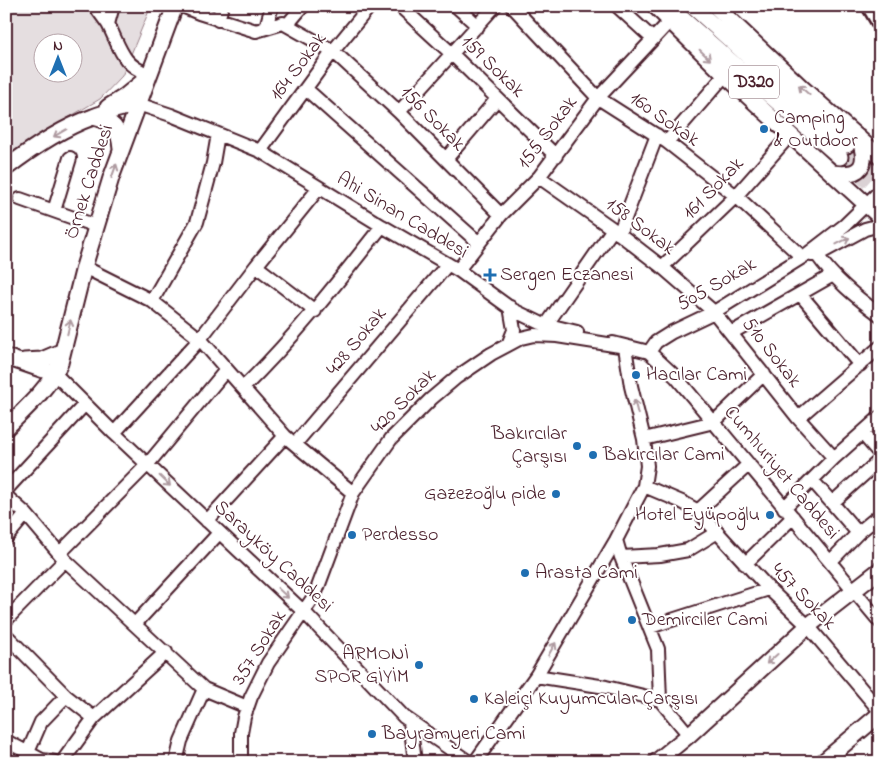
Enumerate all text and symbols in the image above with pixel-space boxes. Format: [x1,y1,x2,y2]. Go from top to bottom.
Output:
street label: 164 Sokak [264,26,335,107]
street label: 159 Sokak [453,29,531,105]
north arrow [32,32,82,82]
text: N [53,36,63,57]
one-way arrow [699,49,711,61]
road number: D320 [729,65,779,98]
street label: 156 Sokak [393,80,472,159]
one-way arrow [798,84,811,95]
street label: 160 Sokak [623,85,705,155]
street label: 155 Sokak [511,90,585,176]
place label: Camping & Outdoor [774,104,858,156]
street label: Örnek Caddesi [58,121,122,243]
marker: Camping & Outdoor [758,123,770,135]
one-way arrow [52,128,67,138]
street label: 161 Sokak [677,151,752,227]
one-way arrow [110,164,119,179]
street label: Ahi Sinan Caddesi [331,165,473,267]
street label: 158 Sokak [599,191,681,263]
one-way arrow [835,236,850,245]
street label: 505 Sokak [672,250,762,319]
place label: Sergen Eczanesi [500,261,634,291]
marker: Sergen Eczanesi [484,269,496,281]
street label: 428 Sokak [320,301,395,383]
street label: 510 Sokak [734,312,808,395]
one-way arrow [65,320,74,336]
place label: Hacılar Cami [646,361,747,390]
street label: 420 Sokak [364,362,444,442]
marker: Hacılar Cami [630,369,642,381]
one-way arrow [631,400,640,416]
street label: Cumhuriyet Caddesi [716,400,846,546]
place label: Bakırcılar Çarşısı [490,420,568,472]
marker: Bakırcılar Çarşısı [571,440,583,452]
place label: Bakırcılar Cami [602,441,725,470]
marker: Bakırcılar Cami [587,449,599,461]
one-way arrow [159,475,172,487]
place label: Gazezoğlu pide [424,480,546,510]
marker: Gazezoğlu pide [550,488,562,500]
street label: Sarayköy Caddesi [207,494,339,620]
place label: Hotel Eyüpoğlu [635,501,760,531]
marker: Hotel Eyüpoğlu [764,509,776,521]
place label: Perdesso [362,521,439,550]
marker: Perdesso [346,529,358,541]
street label: 457 Sokak [763,557,843,637]
place label: Arasta Cami [535,559,638,588]
marker: Arasta Cami [519,567,531,579]
one-way arrow [277,587,290,599]
street label: 357 Sokak [225,605,295,691]
place label: Demirciler Cami [641,606,768,635]
marker: Demirciler Cami [626,614,638,626]
place label: ARMONİ SPOR GİYİM [315,640,409,692]
one-way arrow [547,643,557,657]
one-way arrow [765,653,778,665]
marker: ARMONİ SPOR GİYİM [413,659,425,671]
place label: Kaleiçi Kuyumcular Çarşısı [484,685,698,714]
marker: Kaleiçi Kuyumcular Çarşısı [468,693,480,705]
place label: Bayramyeri Cami [381,720,526,749]
marker: Bayramyeri Cami [366,728,378,740]

